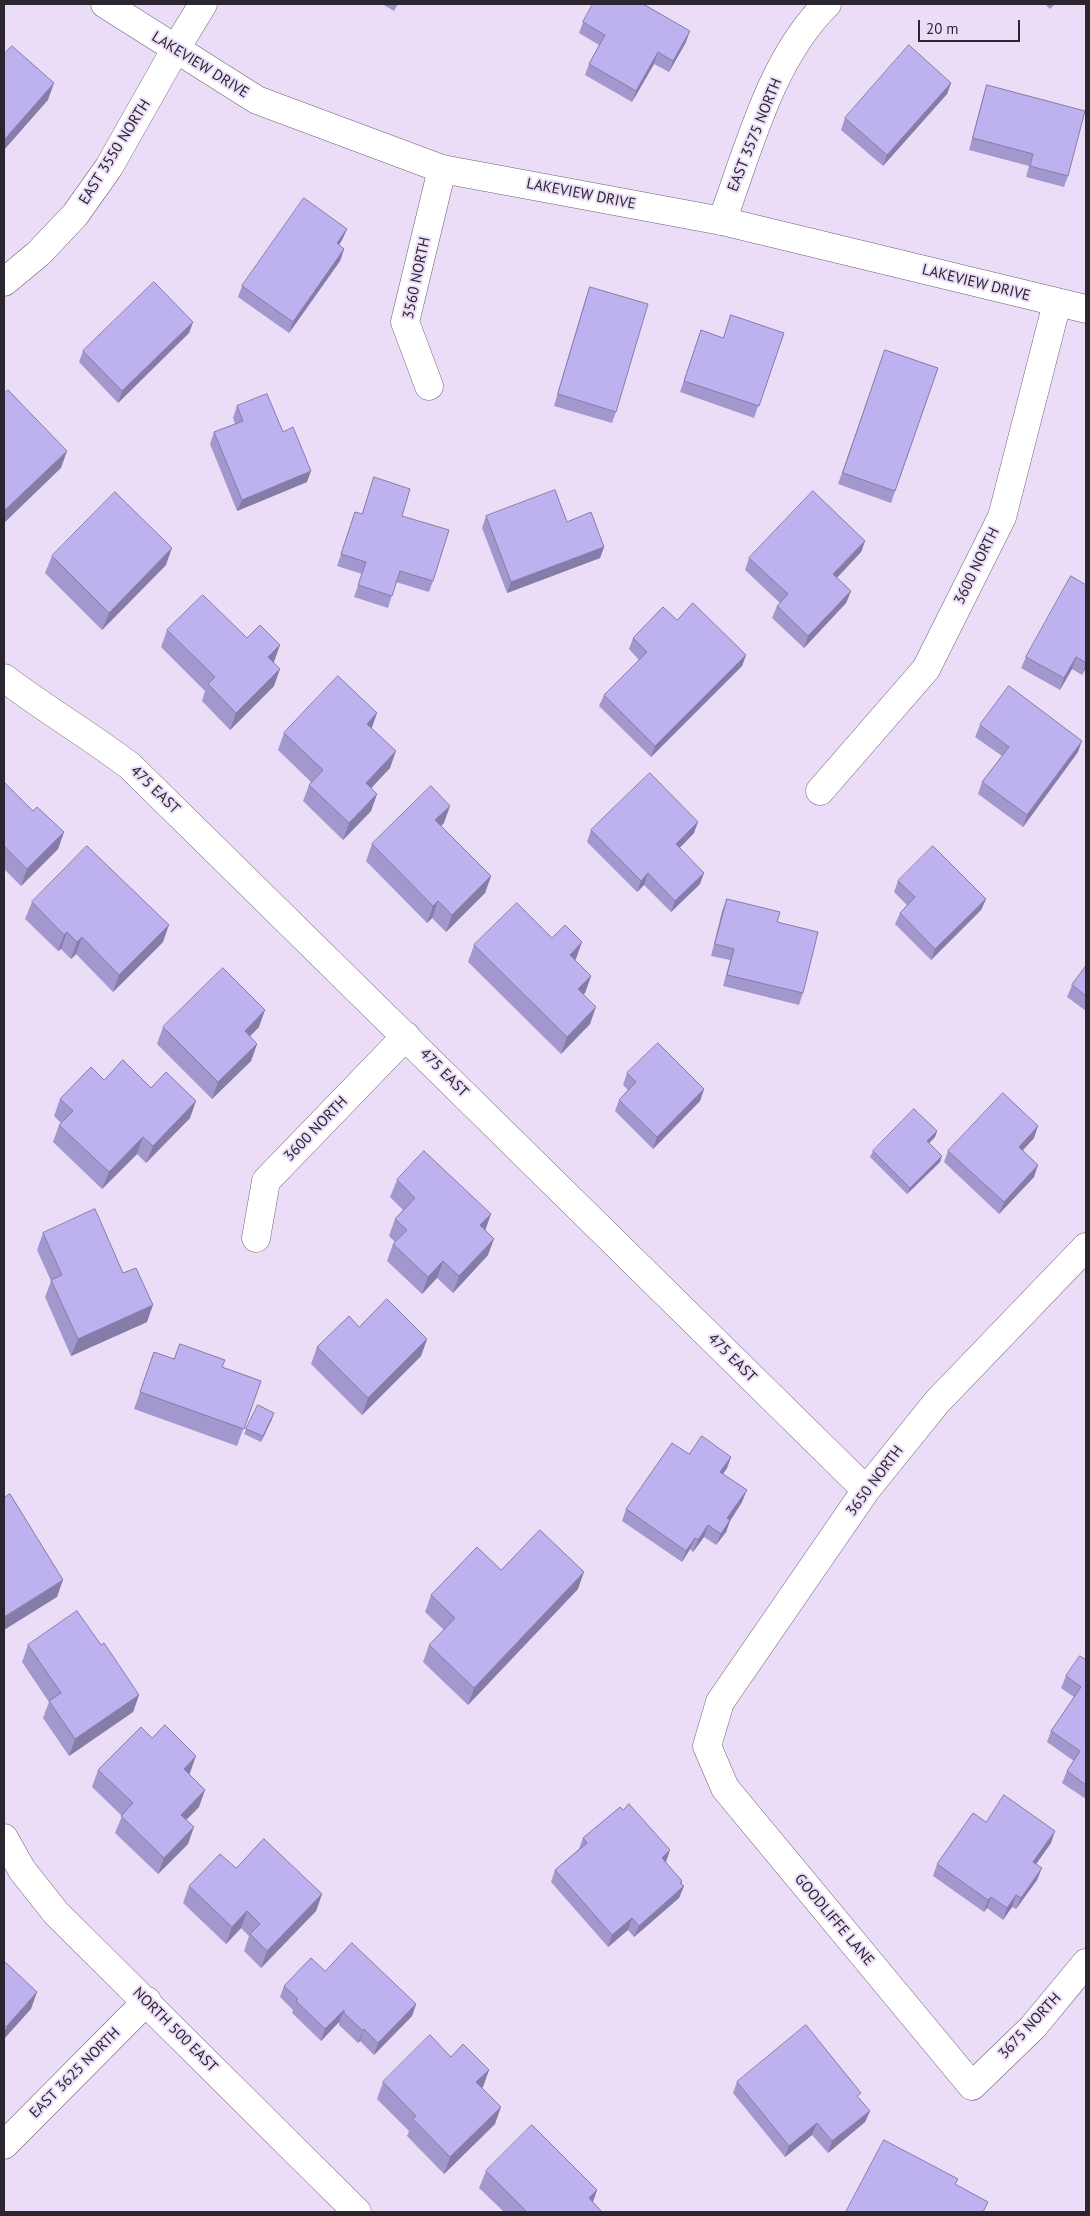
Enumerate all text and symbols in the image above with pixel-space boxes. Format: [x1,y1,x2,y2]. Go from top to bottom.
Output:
scale bar [920,10,1022,42]
text: 20 m [926,19,959,38]
street label: LAKEVIEW DRIVE [148,28,252,102]
street label: EAST 3575 NORTH [724,76,786,194]
street label: EAST 3550 NORTH [75,96,155,208]
street label: LAKEVIEW DRIVE [525,175,637,213]
street label: 3560 NORTH [400,235,434,321]
street label: LAKEVIEW DRIVE [920,261,1032,305]
street label: 3600 NORTH [951,525,1003,607]
street label: 475 EAST [127,762,183,818]
street label: 475 EAST [416,1045,472,1101]
street label: 3600 NORTH [281,1093,351,1165]
street label: 475 EAST [704,1330,760,1386]
street label: 3650 NORTH [843,1442,907,1520]
street label: GOODLIFFE LANE [790,1871,878,1969]
street label: NORTH 500 EAST [129,1984,221,2076]
street label: 3675 NORTH [995,1989,1065,2063]
street label: EAST 3625 NORTH [26,2024,124,2122]

